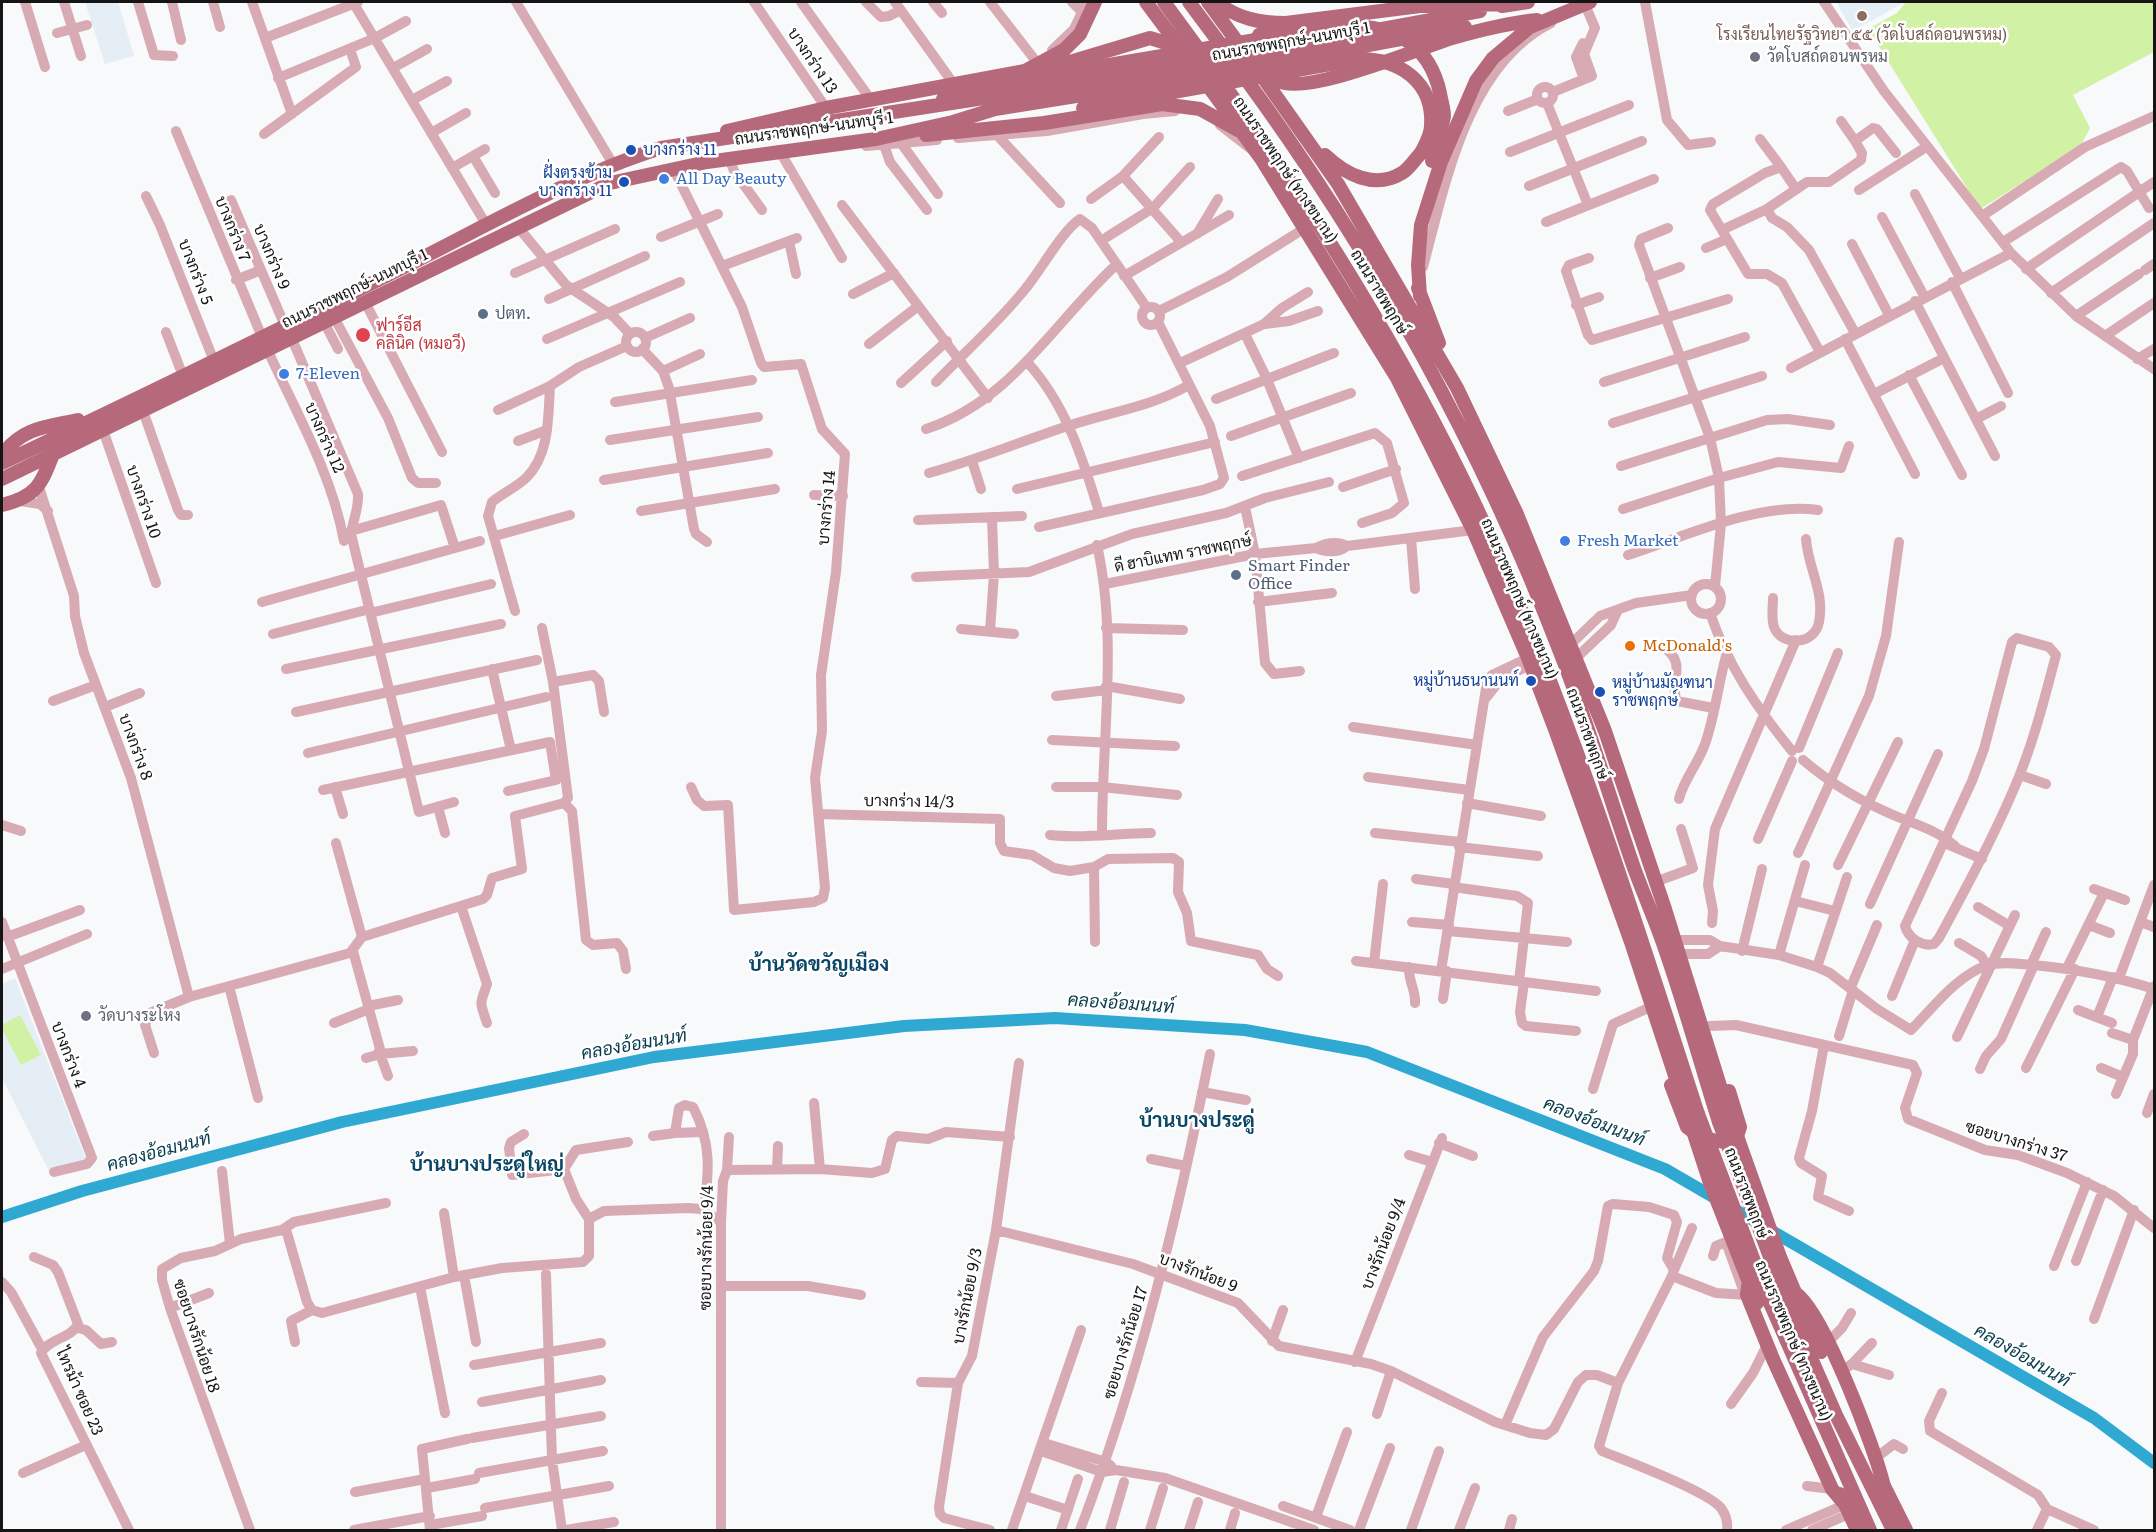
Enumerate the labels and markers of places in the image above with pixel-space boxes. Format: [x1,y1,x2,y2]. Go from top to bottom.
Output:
marker: โรงเรียนไทยรัฐวิทยา ๕๕ (วัดโบสถ์ดอนพรหม) [1855,9,1869,23]
place label: โรงเรียนไทยรัฐวิทยา ๕๕ (วัดโบสถ์ดอนพรหม) [1717,25,2007,45]
place label: วัดโบสถ์ดอนพรหม [1767,47,1888,67]
marker: วัดโบสถ์ดอนพรหม [1748,50,1762,64]
place label: บางกร่าง 11 [643,140,717,160]
marker: บางกร่าง 11 [624,143,638,157]
place label: ฝั่งตรงข้าม บางกร่าง 11 [538,163,612,201]
place label: All Day Beauty [676,169,786,189]
marker: All Day Beauty [657,172,671,186]
marker: ฝั่งตรงข้าม บางกร่าง 11 [617,175,631,189]
place label: ปตท. [495,304,531,324]
marker: ปตท. [476,307,490,321]
place label: ฟาร์อีส คลินิค (หมอวี) [376,316,466,354]
marker: ฟาร์อีส คลินิค (หมอวี) [354,326,372,344]
place label: 7-Eleven [296,364,360,384]
marker: 7-Eleven [277,367,291,381]
place label: Fresh Market [1577,531,1679,551]
marker: Fresh Market [1558,534,1572,548]
place label: Smart Finder Office [1248,556,1350,594]
marker: Smart Finder Office [1229,568,1243,582]
place label: McDonald's [1642,636,1732,656]
marker: McDonald's [1623,639,1637,653]
place label: หมู่บ้านธนานนท์ [1413,671,1519,691]
place label: หมู่บ้านมัณฑนา ราชพฤกษ์ [1612,673,1713,711]
marker: หมู่บ้านธนานนท์ [1524,674,1538,688]
marker: หมู่บ้านมัณฑนา ราชพฤกษ์ [1593,685,1607,699]
place label: วัดบางระโหง [98,1006,181,1026]
marker: วัดบางระโหง [79,1009,93,1023]

